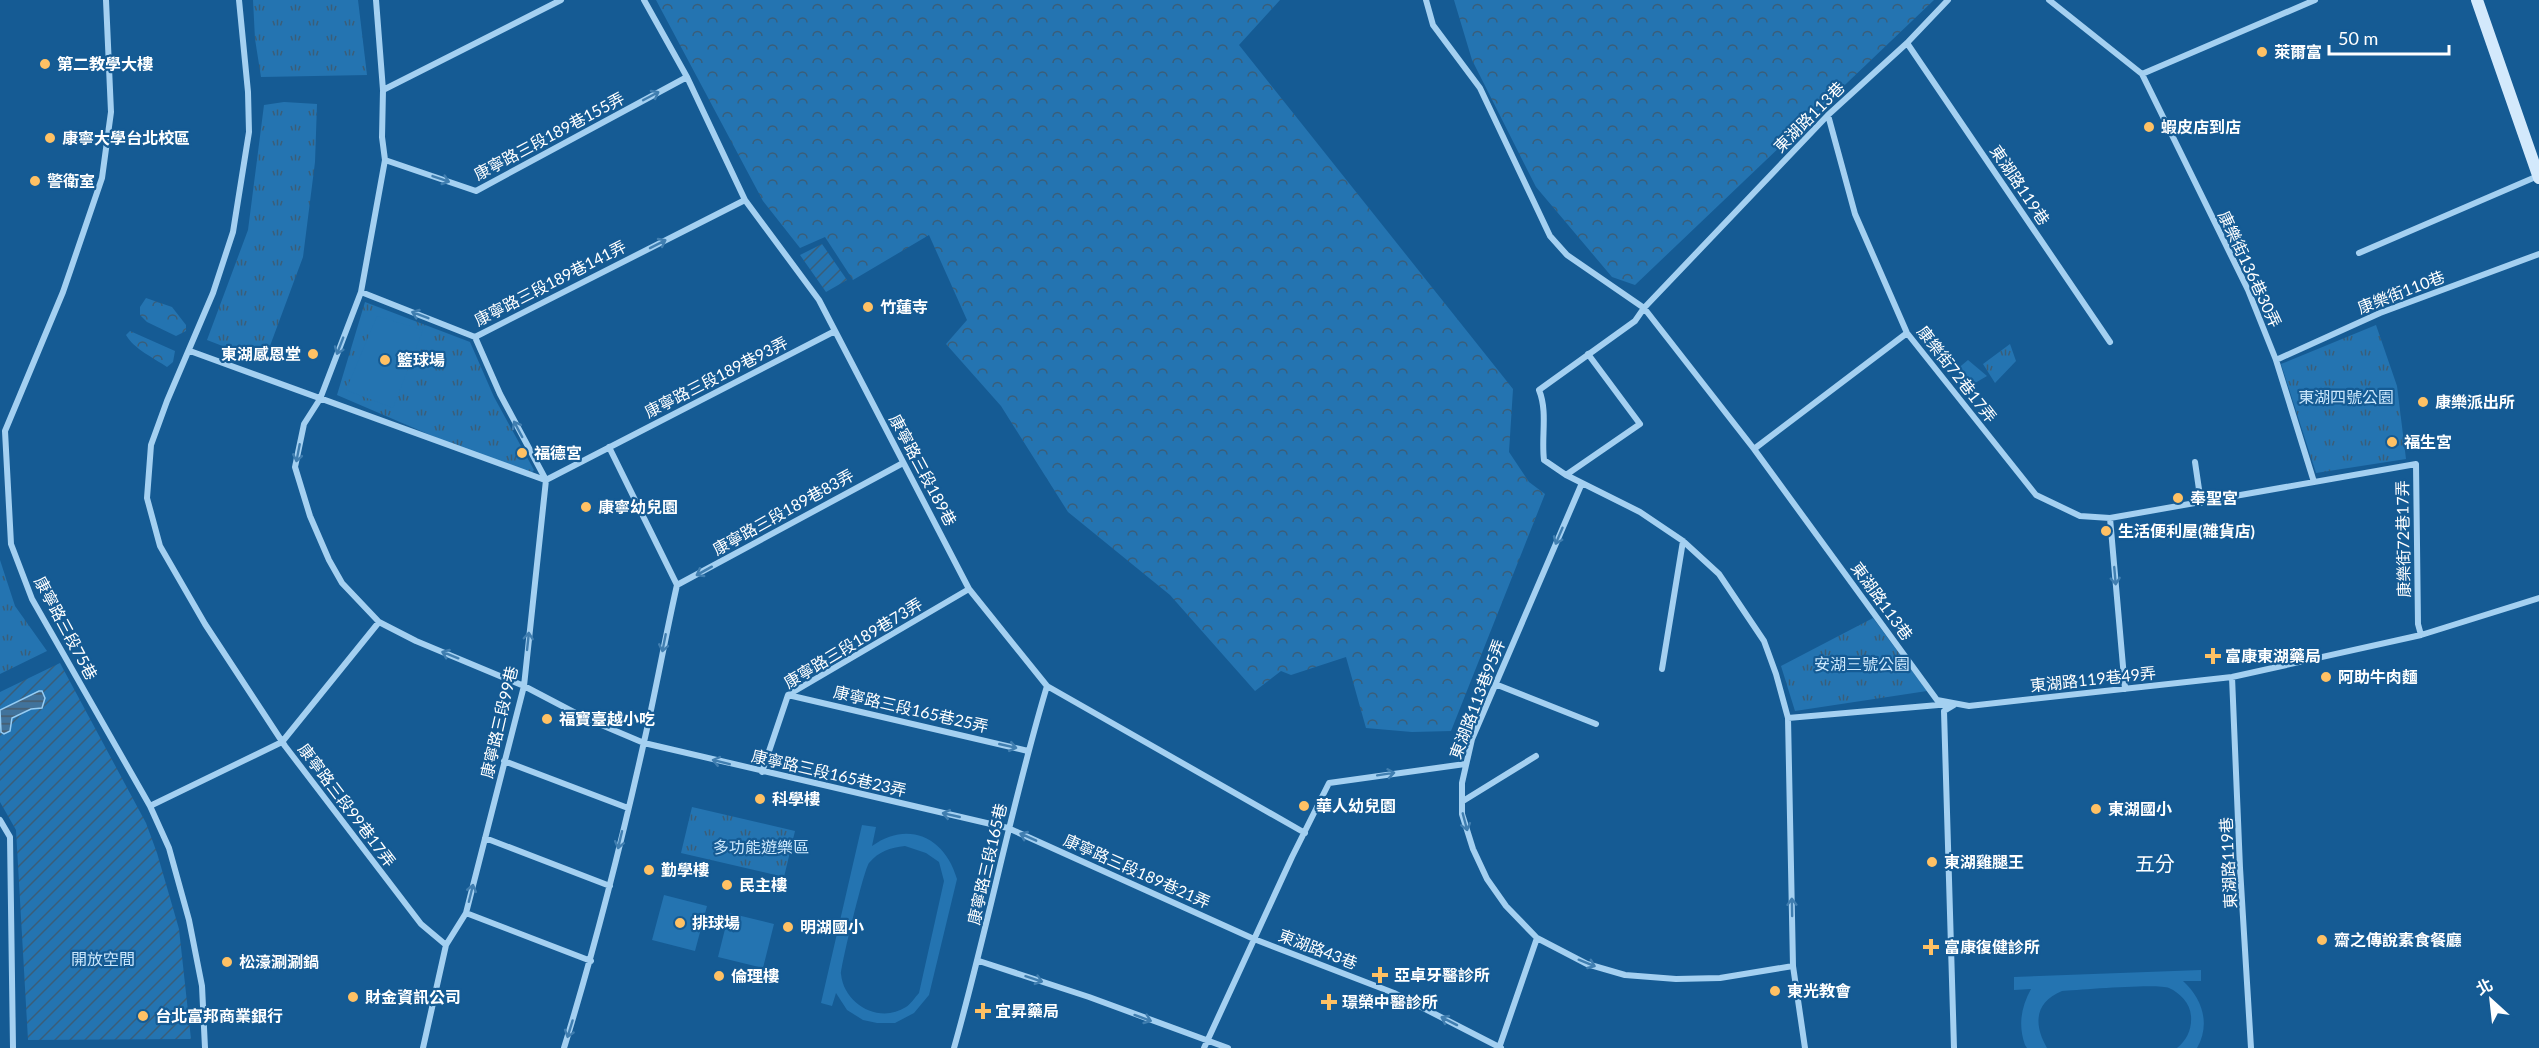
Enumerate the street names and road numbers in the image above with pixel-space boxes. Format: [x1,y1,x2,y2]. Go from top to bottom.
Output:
street label: 東湖路113巷 [1769,77,1848,156]
street label: 康寧路三段189巷155弄 [470,88,627,183]
street label: 東湖路119巷 [1987,141,2054,228]
street label: 康樂街136巷30弄 [2215,207,2286,330]
street label: 康寧路三段189巷141弄 [471,236,629,329]
street label: 康樂街110巷 [2355,266,2447,317]
street label: 康樂街72巷17弄 [1914,322,2001,426]
street label: 康寧路三段189巷93弄 [641,332,791,421]
street label: 康寧路三段189巷 [886,411,961,529]
street label: 康寧路三段189巷83弄 [709,465,857,558]
street label: 康樂街72巷17弄 [2392,480,2413,598]
street label: 東湖路113巷 [1848,558,1917,643]
street label: 康寧路三段75巷 [31,573,102,683]
street label: 康寧路三段189巷73弄 [780,594,926,692]
street label: 東湖路113巷95弄 [1445,636,1508,761]
street label: 東湖路119巷49弄 [2029,662,2157,695]
street label: 康寧路三段99巷 [476,664,521,780]
street label: 康寧路三段165巷25弄 [832,681,990,736]
street label: 康寧路三段99巷17弄 [295,739,400,870]
street label: 康寧路三段165巷23弄 [750,745,908,800]
street label: 康寧路三段165巷 [963,801,1010,926]
street label: 東湖路119巷 [2216,817,2239,909]
street label: 康寧路三段189巷21弄 [1061,830,1213,911]
street label: 東湖路43巷 [1276,925,1360,972]

